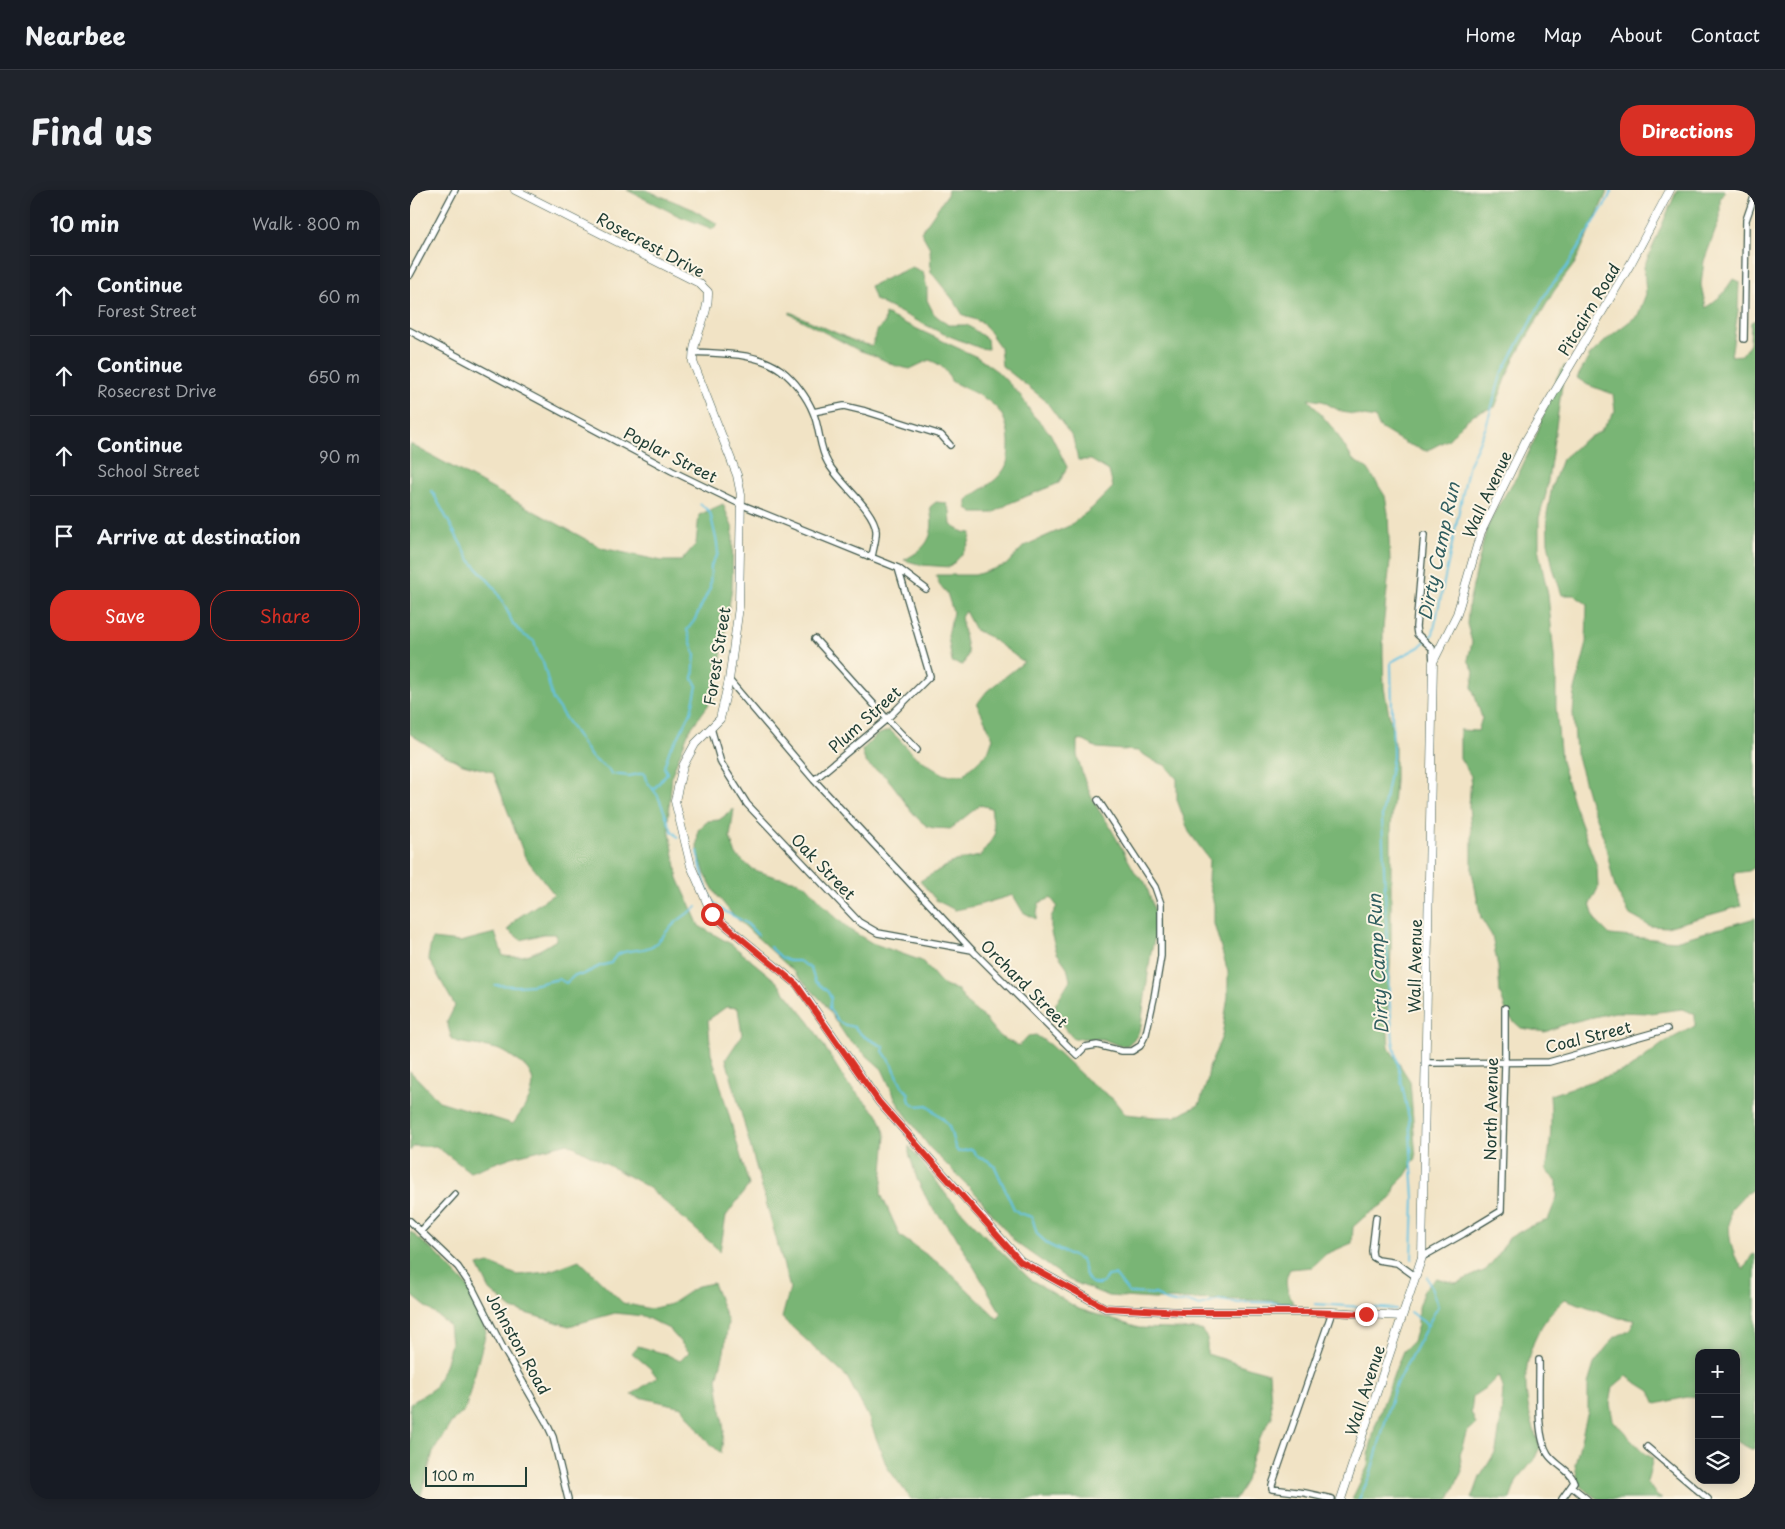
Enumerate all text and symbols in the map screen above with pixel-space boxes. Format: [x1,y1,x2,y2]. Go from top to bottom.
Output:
text: Nearbee [25,17,126,53]
text: Home [1465,21,1515,48]
text: Map [1543,21,1582,48]
text: About [1610,21,1662,48]
text: Contact [1690,21,1760,48]
text: Find us [30,104,152,157]
button: Directions [1620,105,1755,156]
street label: Rosecrest Drive [593,205,709,283]
text: 10 min [50,207,120,239]
text: Walk · 800 m [252,211,360,235]
street label: Pitcairn Road [1551,258,1625,360]
text: Continue [97,270,183,298]
icon: ahead [50,282,78,310]
text: 60 m [318,284,360,308]
text: Forest Street [97,298,197,322]
text: Continue [97,350,183,378]
icon: ahead [50,362,78,390]
text: 650 m [308,364,360,388]
text: Rosecrest Drive [97,378,216,402]
street label: Poplar Street [620,420,722,488]
text: Continue [97,430,183,458]
icon: ahead [50,442,78,470]
text: 90 m [319,444,360,468]
street label: Wall Avenue [1455,446,1517,542]
text: School Street [97,458,200,482]
water label: Dirty Camp Run [1410,479,1466,622]
icon: arrive [50,522,78,550]
text: Arrive at destination [97,522,301,550]
button: Save [50,590,200,641]
button: Share [210,590,360,641]
street label: Forest Street [696,605,736,707]
street label: Plum Street [822,679,906,758]
street label: Oak Street [786,827,862,905]
water label: Dirty Camp Run [1360,892,1394,1035]
route start [701,903,724,926]
street label: Wall Avenue [1401,918,1427,1013]
street label: Orchard Street [976,934,1075,1033]
street label: Coal Street [1542,1014,1634,1058]
street label: North Avenue [1477,1057,1503,1161]
street label: Johnston Road [481,1287,557,1399]
route end [1355,1303,1378,1326]
street label: Wall Avenue [1338,1341,1390,1438]
map controls [1695,1349,1740,1484]
button: + [1695,1349,1740,1394]
button: − [1695,1394,1740,1439]
button: layers [1695,1439,1740,1484]
scale bar [425,1464,528,1487]
text: 100 m [432,1465,475,1486]

